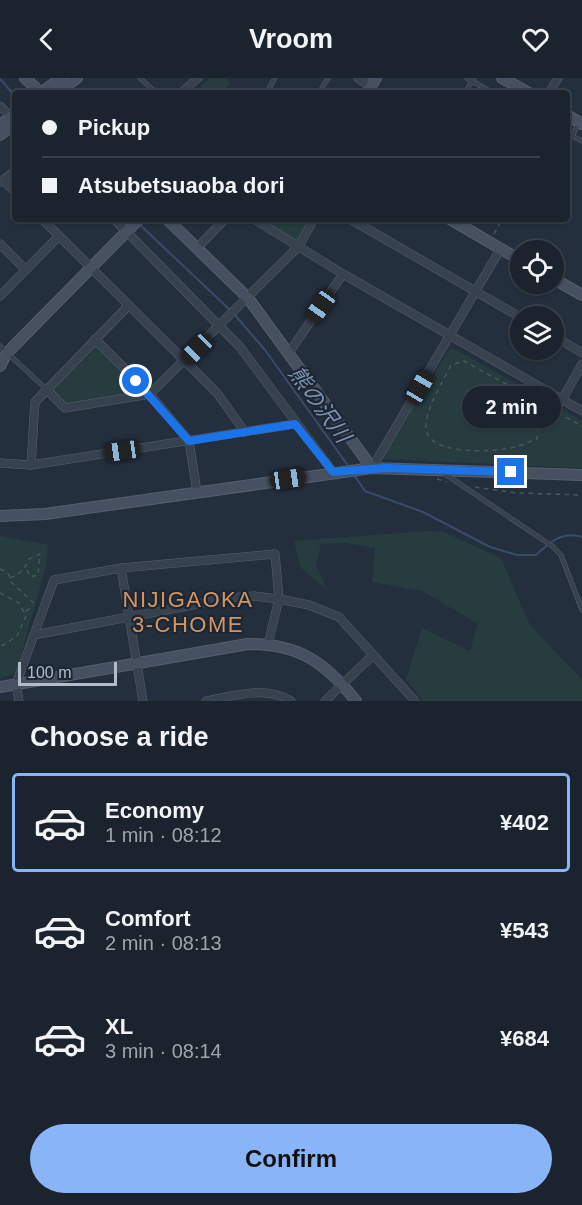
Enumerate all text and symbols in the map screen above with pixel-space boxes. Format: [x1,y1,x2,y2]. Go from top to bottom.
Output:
icon: back [30,23,63,56]
icon: heart [519,23,552,56]
text: Vroom [249,24,333,54]
text: Pickup [78,115,150,140]
text: Atsubetsuaoba dori [78,173,285,198]
map controls [510,240,564,360]
button: locate [510,240,564,294]
car [303,286,339,326]
button: layers [510,306,564,360]
car [178,330,216,368]
water label: 熊の沢川 [284,361,357,449]
route start [122,367,149,394]
car [403,367,437,407]
callout: 2 min [462,385,560,427]
text: 2 min [485,396,538,418]
car [103,440,141,462]
route end [497,458,524,485]
car [269,468,307,490]
district label: NIJIGAOKA 3-CHOME [123,587,253,637]
scale bar [18,659,117,686]
text: 100 m [27,664,71,681]
text: Choose a ride [30,722,209,752]
icon: car [33,796,87,850]
text: Economy [105,798,204,823]
text: ¥402 [500,810,549,835]
text: 1 min · 08:12 [105,824,222,846]
icon: car [33,904,87,958]
text: Comfort [105,906,191,931]
text: ¥543 [500,918,549,943]
text: 2 min · 08:13 [105,932,222,954]
icon: car [33,1012,87,1066]
text: XL [105,1014,133,1039]
text: ¥684 [500,1026,549,1051]
text: 3 min · 08:14 [105,1040,222,1062]
button: Confirm [30,1124,552,1193]

